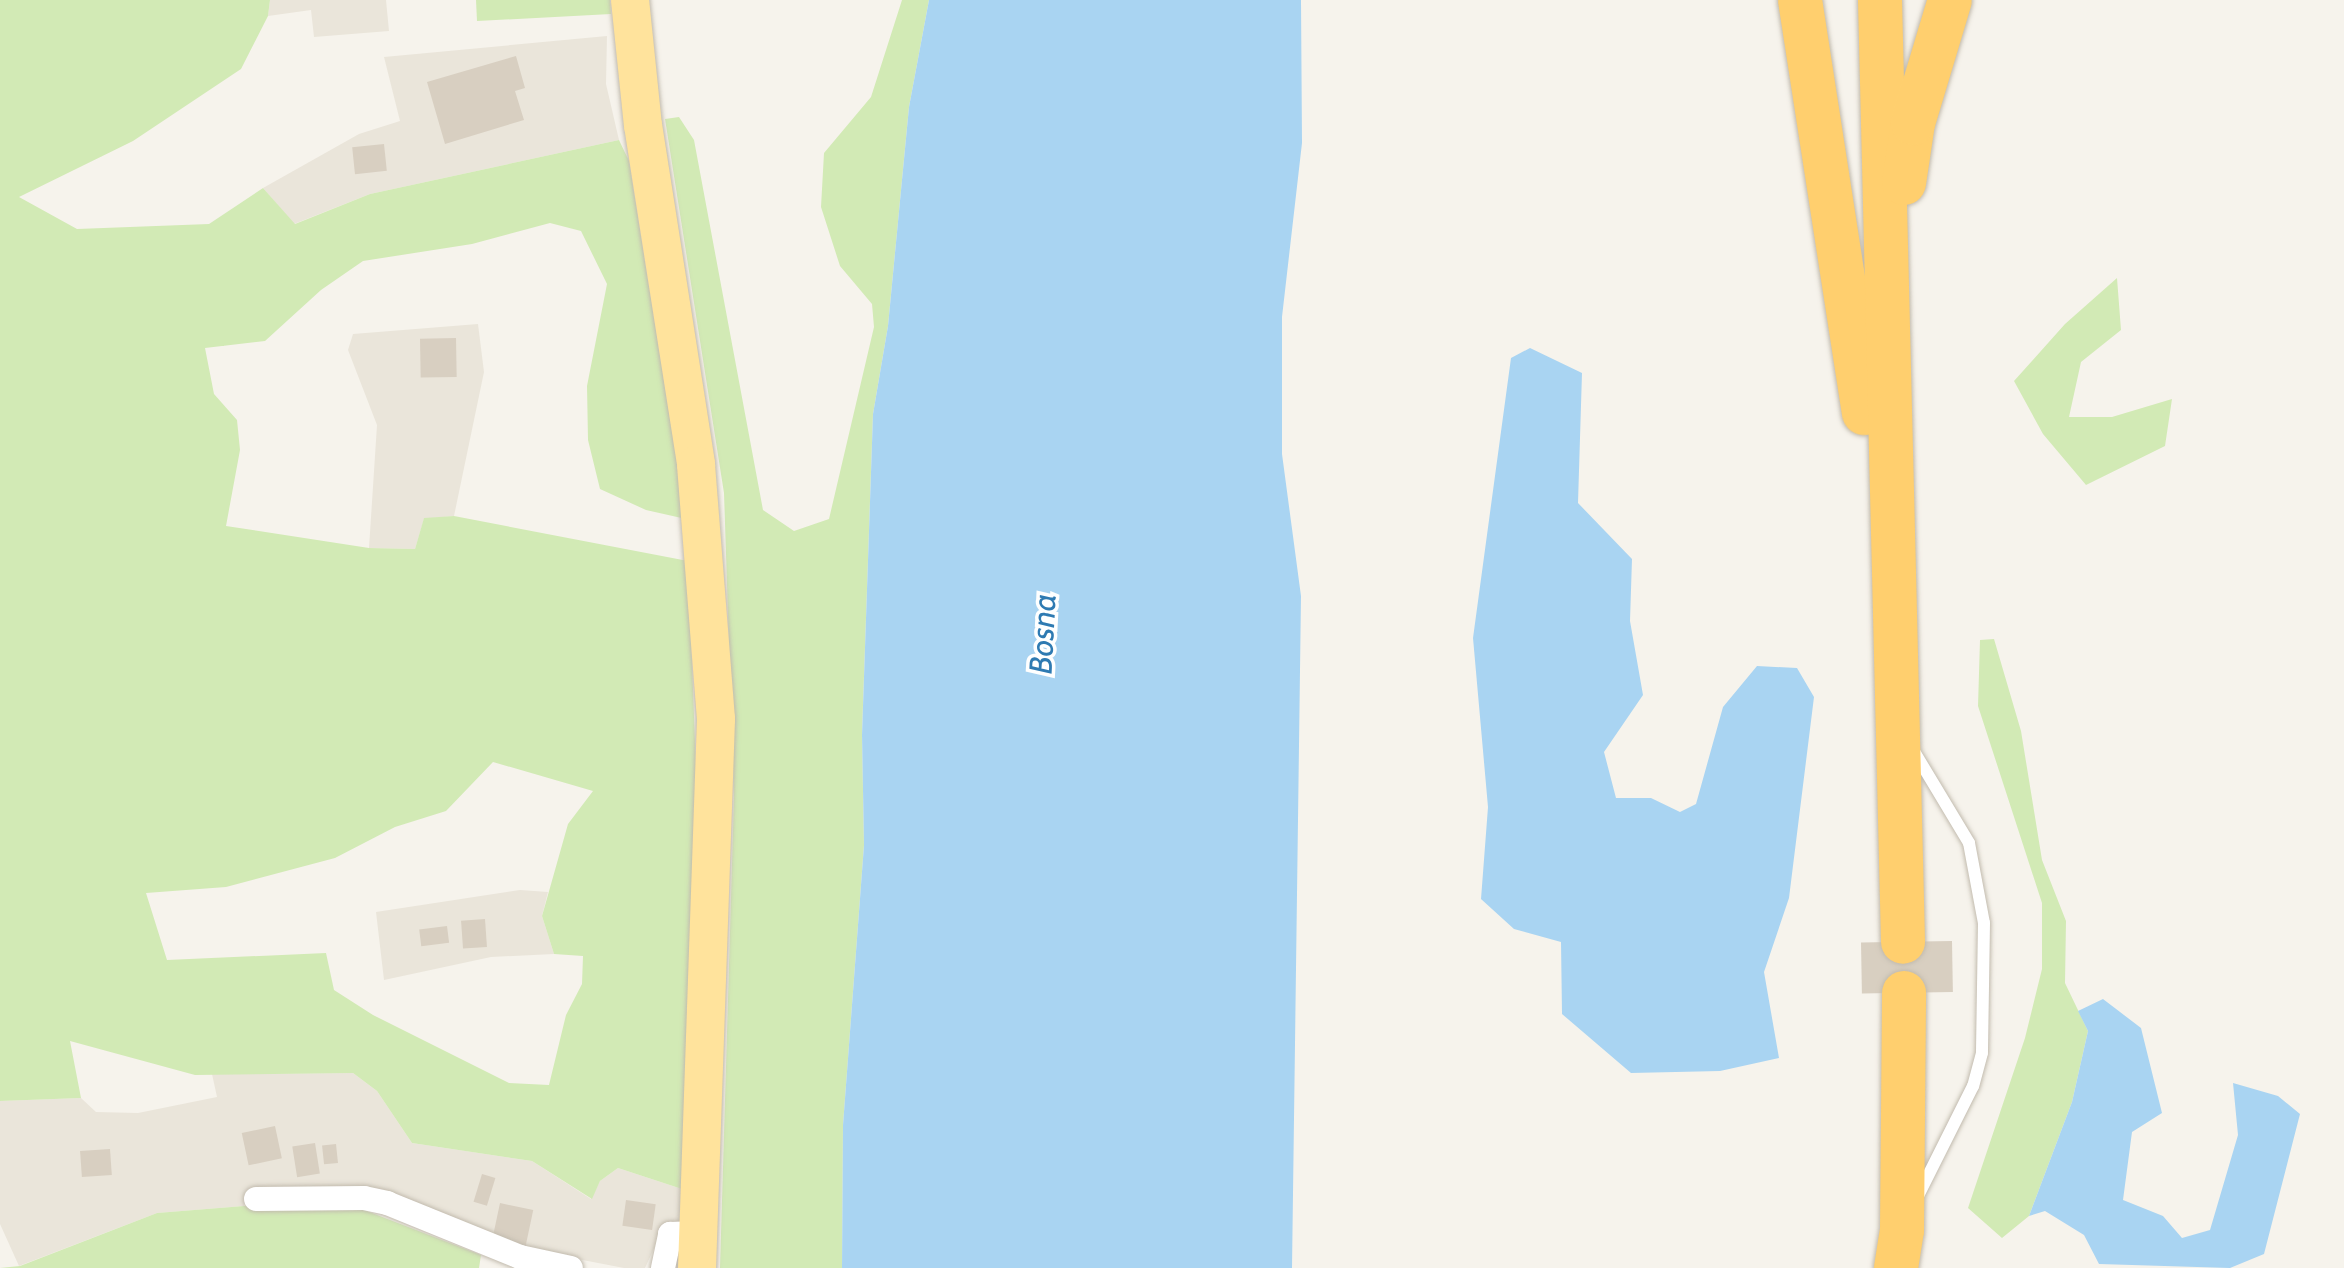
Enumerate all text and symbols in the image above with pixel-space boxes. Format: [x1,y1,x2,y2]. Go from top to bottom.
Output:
water label: Bosna [1022,593,1064,675]

